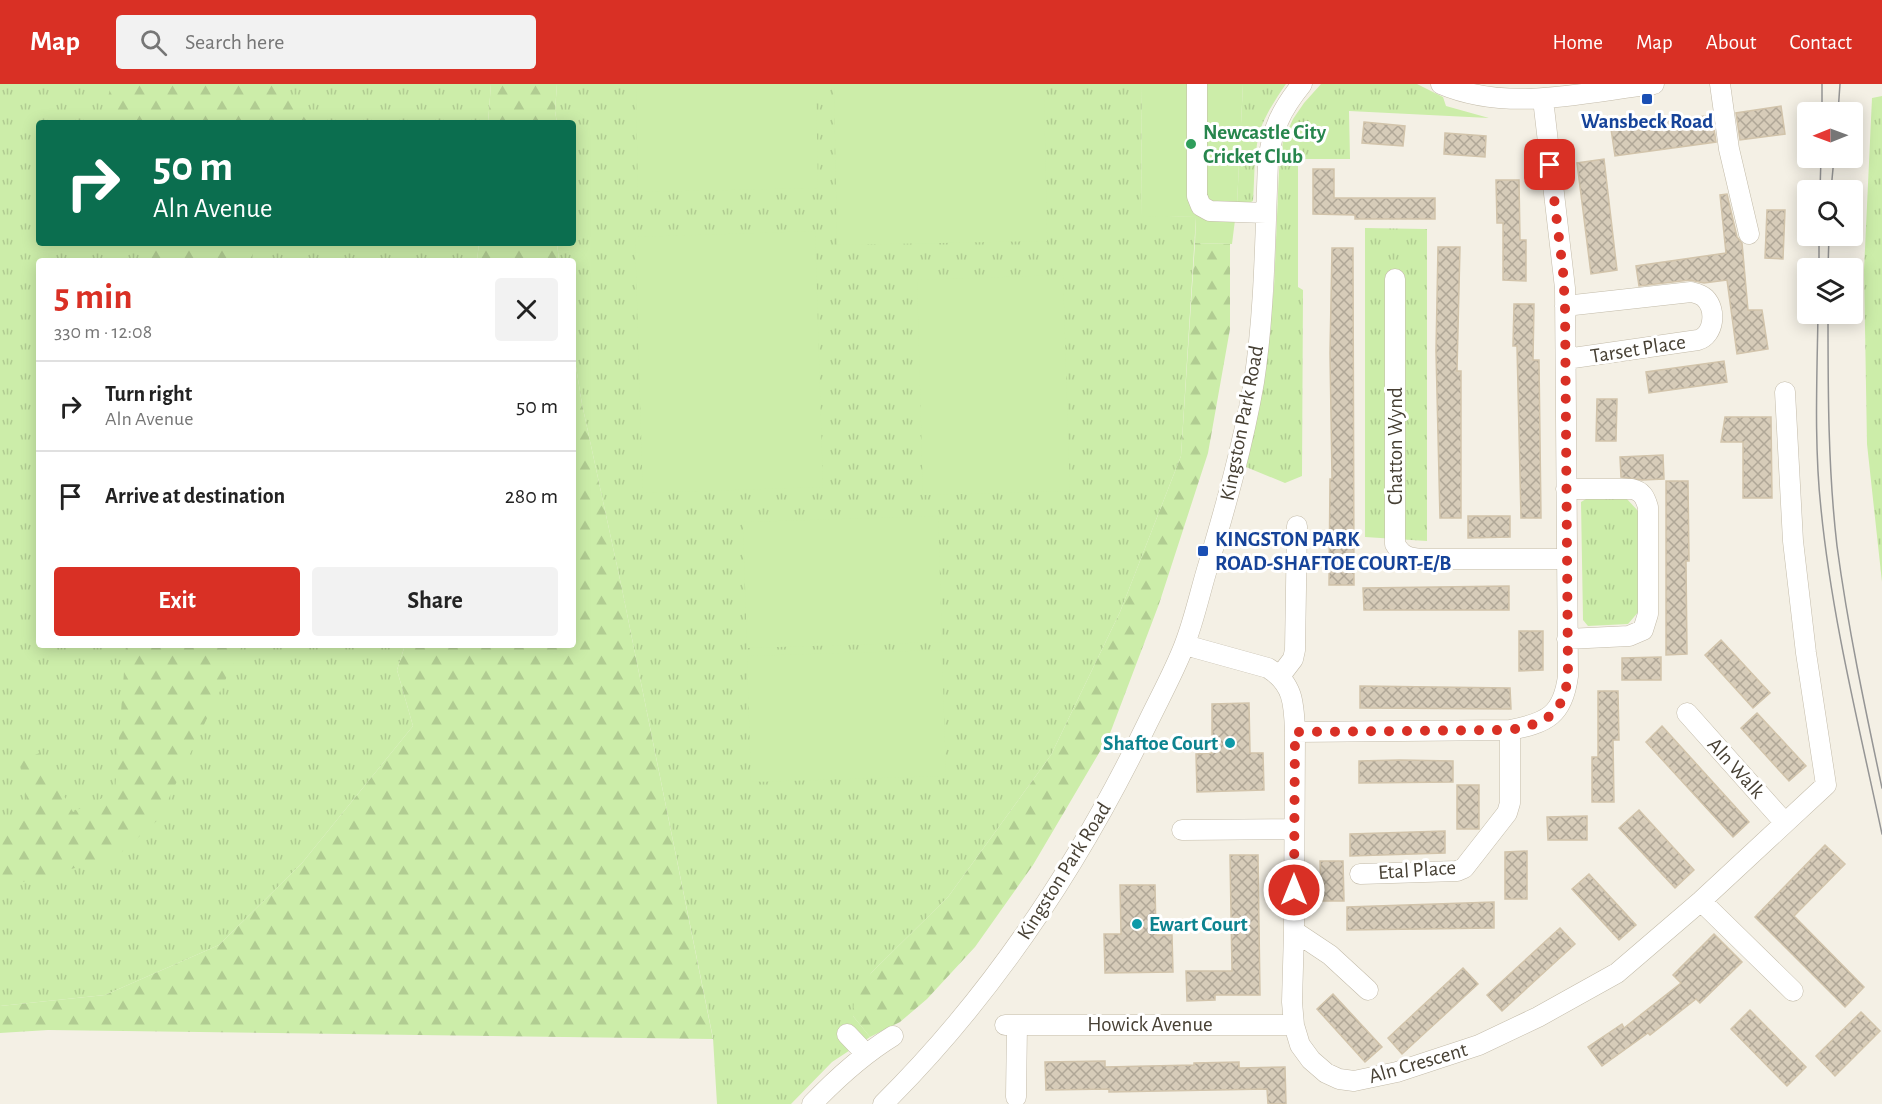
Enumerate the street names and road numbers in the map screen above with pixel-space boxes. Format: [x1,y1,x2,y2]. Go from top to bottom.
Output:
street label: Tarset Place [1589,331,1687,367]
street label: Kingston Park Road [1217,343,1267,502]
street label: Chatton Wynd [1385,387,1406,505]
street label: Aln Walk [1704,734,1769,803]
street label: Kingston Park Road [1013,798,1115,943]
street label: Etal Place [1377,857,1457,883]
street label: Howick Avenue [1087,1014,1213,1035]
street label: Aln Crescent [1366,1039,1470,1087]

